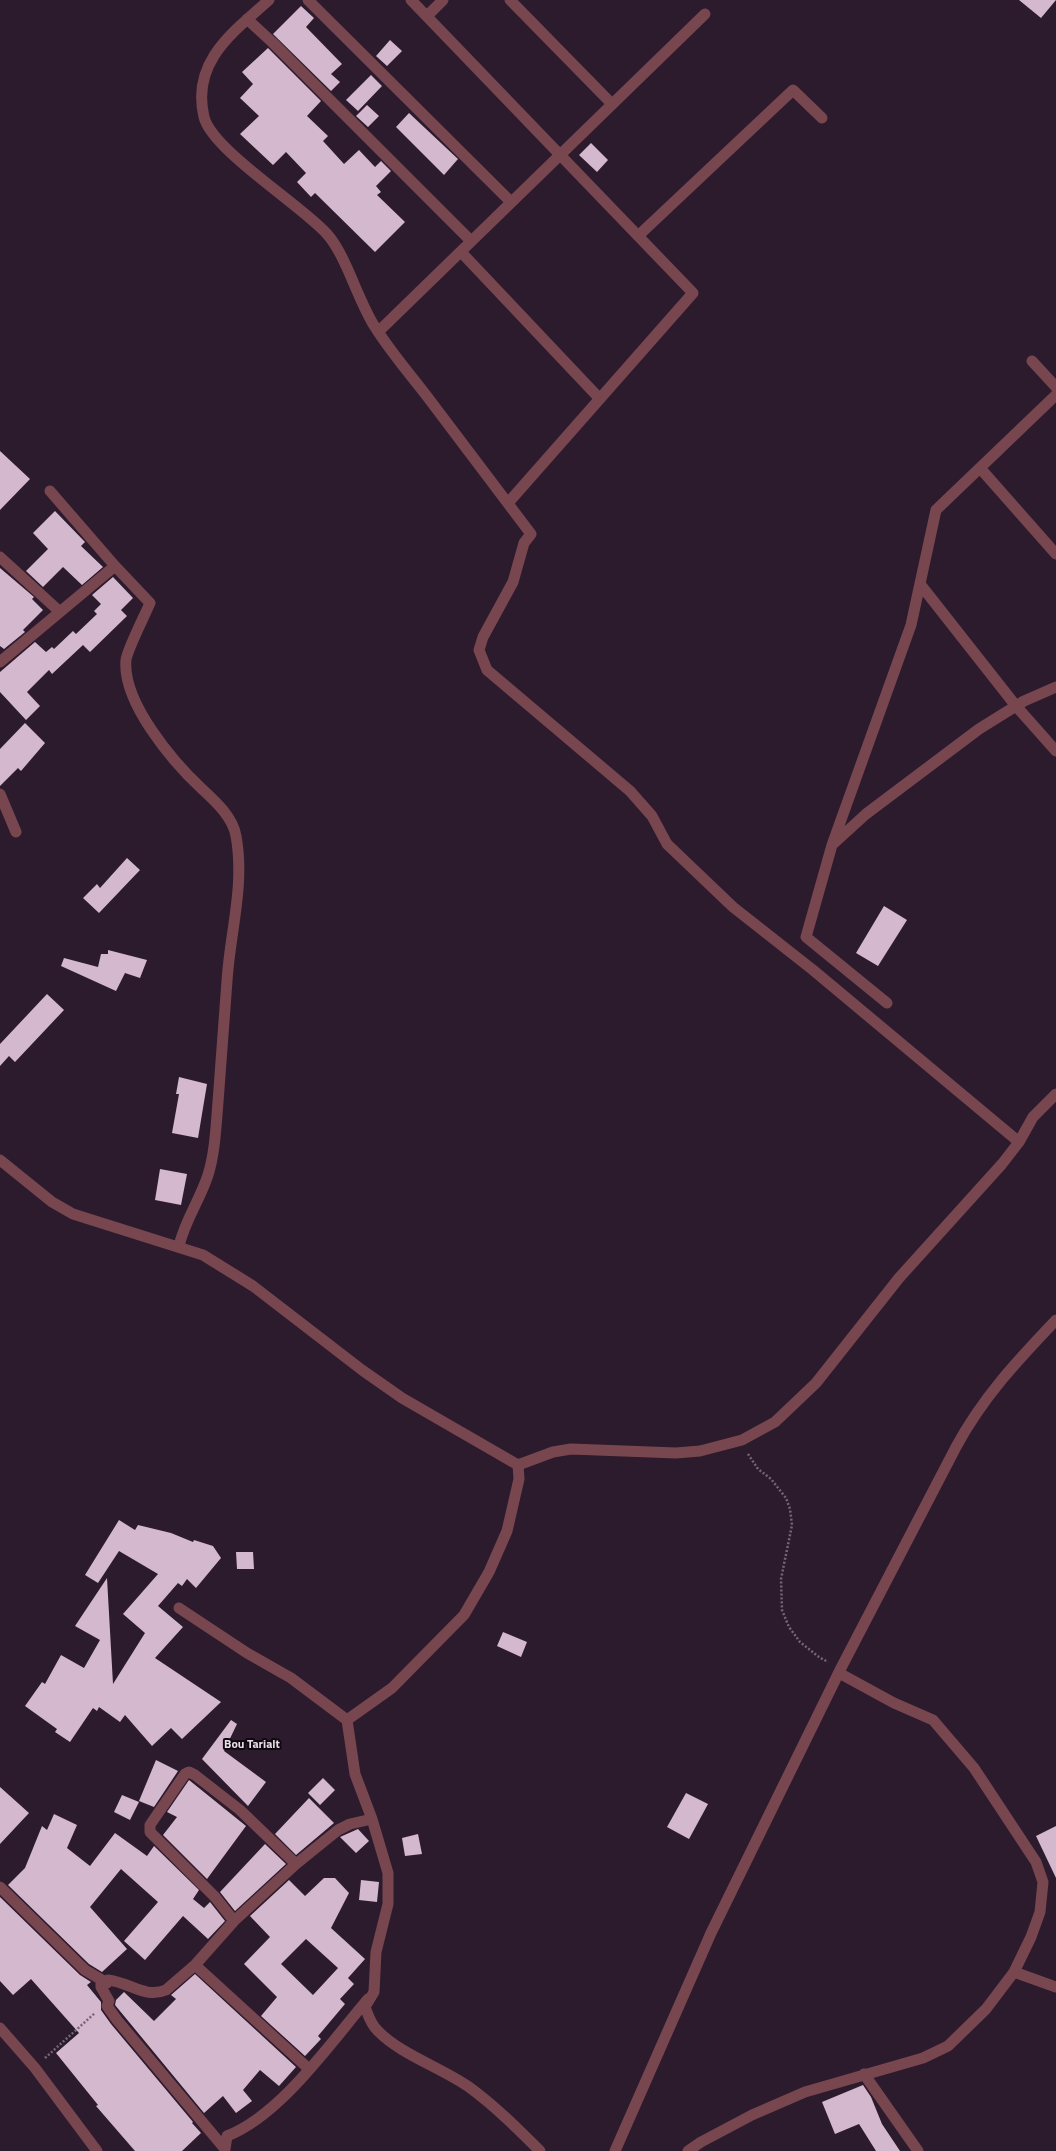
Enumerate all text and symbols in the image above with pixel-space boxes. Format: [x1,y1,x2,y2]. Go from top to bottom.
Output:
district label: Bou Tarialt [224,1738,280,1752]

